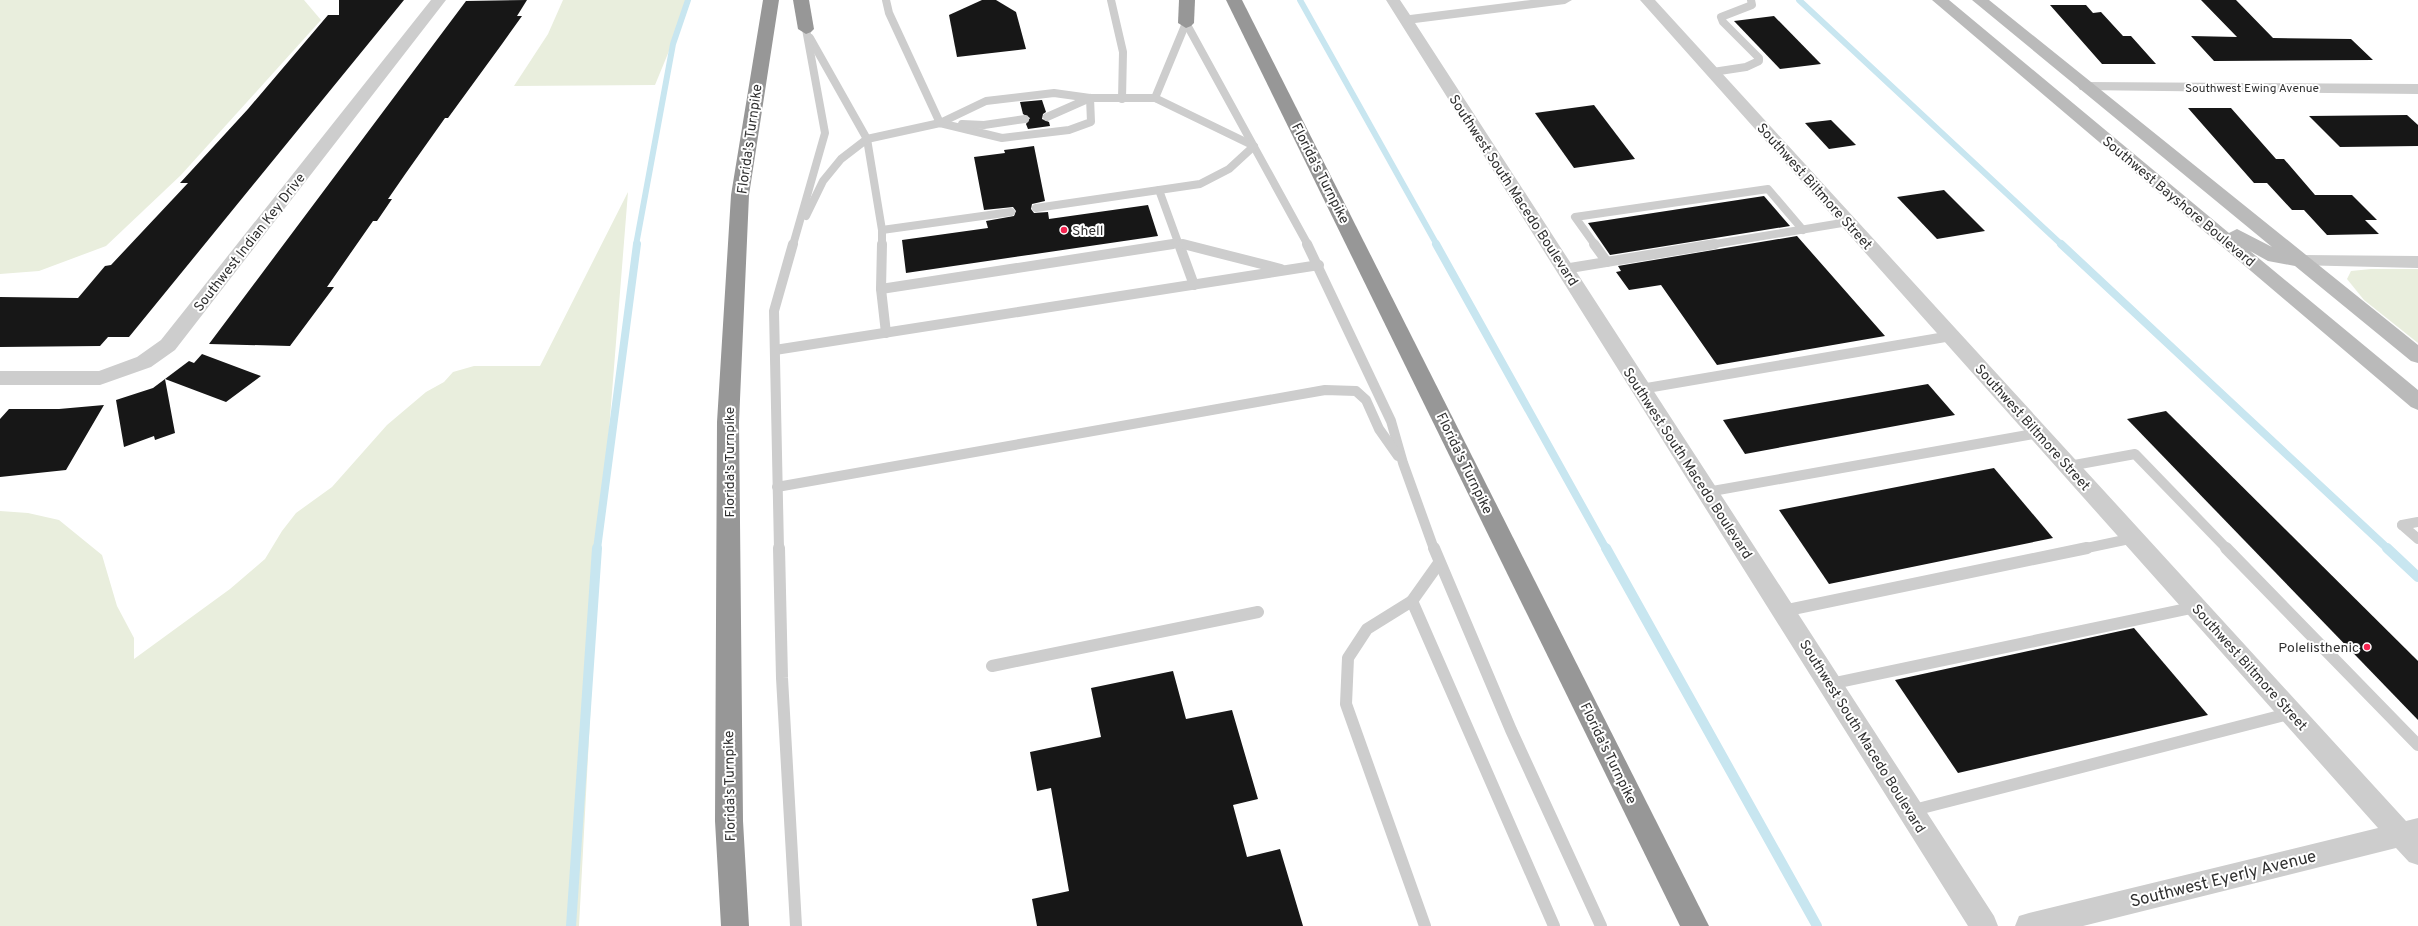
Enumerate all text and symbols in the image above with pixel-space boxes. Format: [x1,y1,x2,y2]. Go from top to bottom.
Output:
street label: Southwest Ewing Avenue [2185,81,2319,97]
street label: Florida's Turnpike [734,83,767,195]
street label: Southwest South Macedo Boulevard [1444,92,1581,290]
street label: Florida's Turnpike [1287,120,1352,227]
street label: Southwest Biltmore Street [1753,120,1875,254]
street label: Southwest Bayshore Boulevard [2098,133,2258,271]
street label: Southwest Indian Key Drive [191,170,310,316]
place label: Shell [1072,223,1103,240]
marker: Shell [1059,225,1069,235]
street label: Southwest Biltmore Street [1971,361,2093,495]
street label: Southwest South Macedo Boulevard [1618,365,1755,563]
street label: Florida's Turnpike [722,407,739,517]
street label: Florida's Turnpike [1432,410,1496,517]
street label: Southwest Biltmore Street [2188,601,2310,735]
street label: Southwest South Macedo Boulevard [1795,637,1928,836]
place label: Polelisthenic [2278,640,2359,657]
marker: Polelisthenic [2362,642,2372,652]
street label: Florida's Turnpike [1576,700,1640,807]
street label: Florida's Turnpike [721,730,740,842]
street label: Southwest Eyerly Avenue [2128,846,2319,914]

